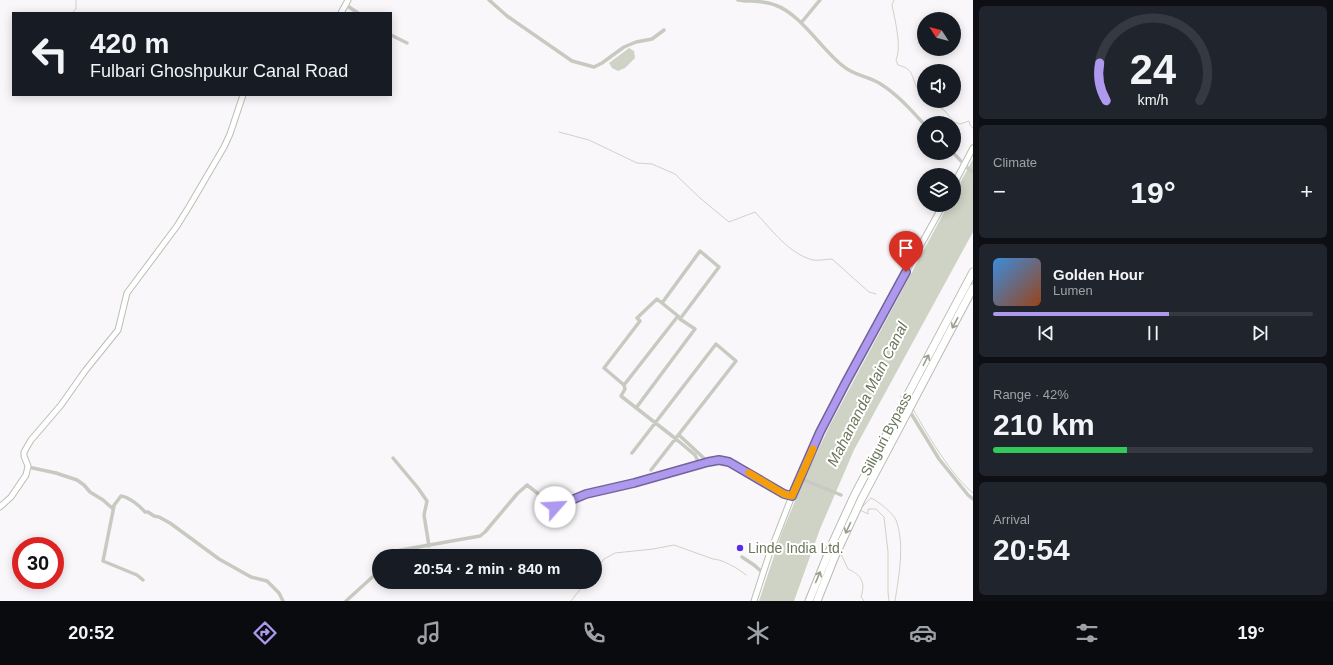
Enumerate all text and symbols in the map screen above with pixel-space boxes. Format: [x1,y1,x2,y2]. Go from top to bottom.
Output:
north arrow [917,12,961,56]
map controls [917,12,961,212]
icon: left [24,28,76,80]
text: 420 m [90,28,169,59]
text: 24 [1130,45,1176,92]
text: Fulbari Ghoshpukur Canal Road [90,61,348,81]
button: sound [917,64,961,108]
text: km/h [1138,91,1169,107]
button: search [917,116,961,160]
text: Climate [993,155,1037,170]
button: layers [917,168,961,212]
text: 19° [1130,176,1176,209]
text: − [993,179,1006,204]
text: + [1300,179,1313,204]
pin [889,231,923,272]
icon: arrive [895,237,917,259]
text: Golden Hour [1053,266,1144,283]
text: Lumen [1053,283,1093,298]
one-way arrow [950,317,958,329]
water label: Mahananda Main Canal [823,319,911,469]
icon: previous [1035,322,1057,344]
icon: pause [1142,322,1164,344]
icon: next [1249,322,1271,344]
one-way arrow [922,354,930,366]
text: Range · 42% [993,387,1069,402]
street label: Siliguri Bypass [857,390,915,478]
text: 210 km [993,408,1095,441]
position arrow [534,486,576,528]
text: Arrival [993,512,1030,527]
one-way arrow [844,521,851,533]
text: 20:54 [993,533,1070,566]
speed limit sign: 30 [12,537,64,589]
place label: Linde India Ltd. [748,540,844,556]
marker: Linde India Ltd. [735,543,745,553]
text: 20:54 · 2 min · 840 m [414,560,560,577]
one-way arrow [815,571,822,583]
icon: directions [251,619,279,647]
icon: music [415,619,443,647]
icon: phone [580,619,608,647]
icon: climate [744,619,772,647]
icon: car [909,619,937,647]
icon: filters [1073,619,1101,647]
text: 20:52 [68,623,114,643]
text: 19° [1237,623,1265,643]

